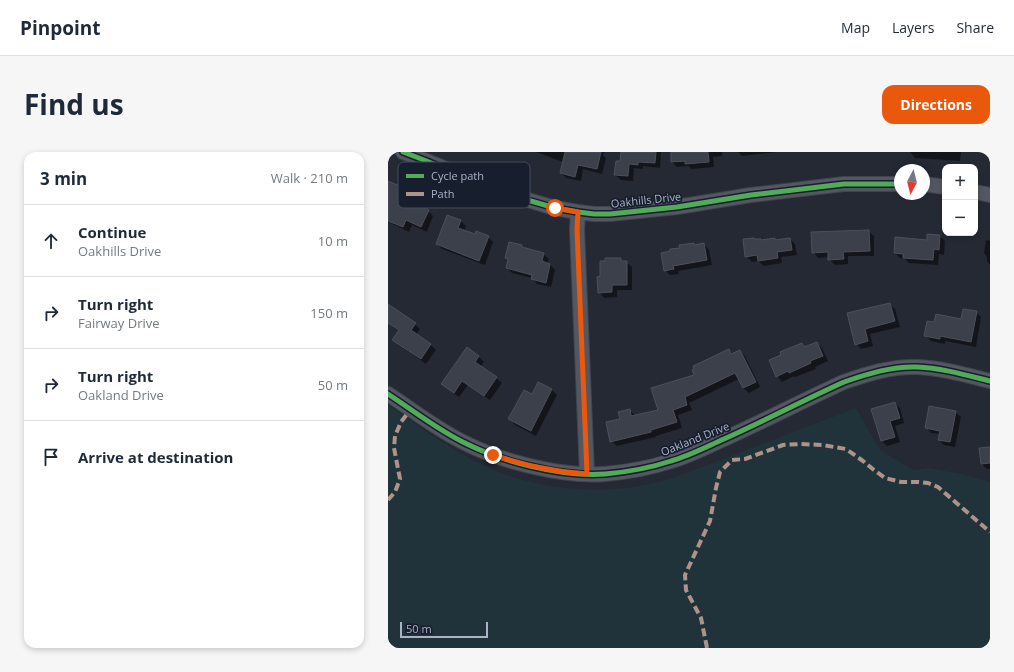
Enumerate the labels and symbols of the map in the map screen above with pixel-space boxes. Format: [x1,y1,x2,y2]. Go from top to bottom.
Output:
legend [398,162,530,208]
north arrow [894,164,930,200]
text: Cycle path [431,168,484,183]
text: Path [431,186,454,201]
street label: Oakhills Drive [610,188,682,211]
route start [546,199,564,217]
street label: Oakland Drive [658,418,731,459]
route end [484,446,502,464]
scale bar [400,620,488,639]

